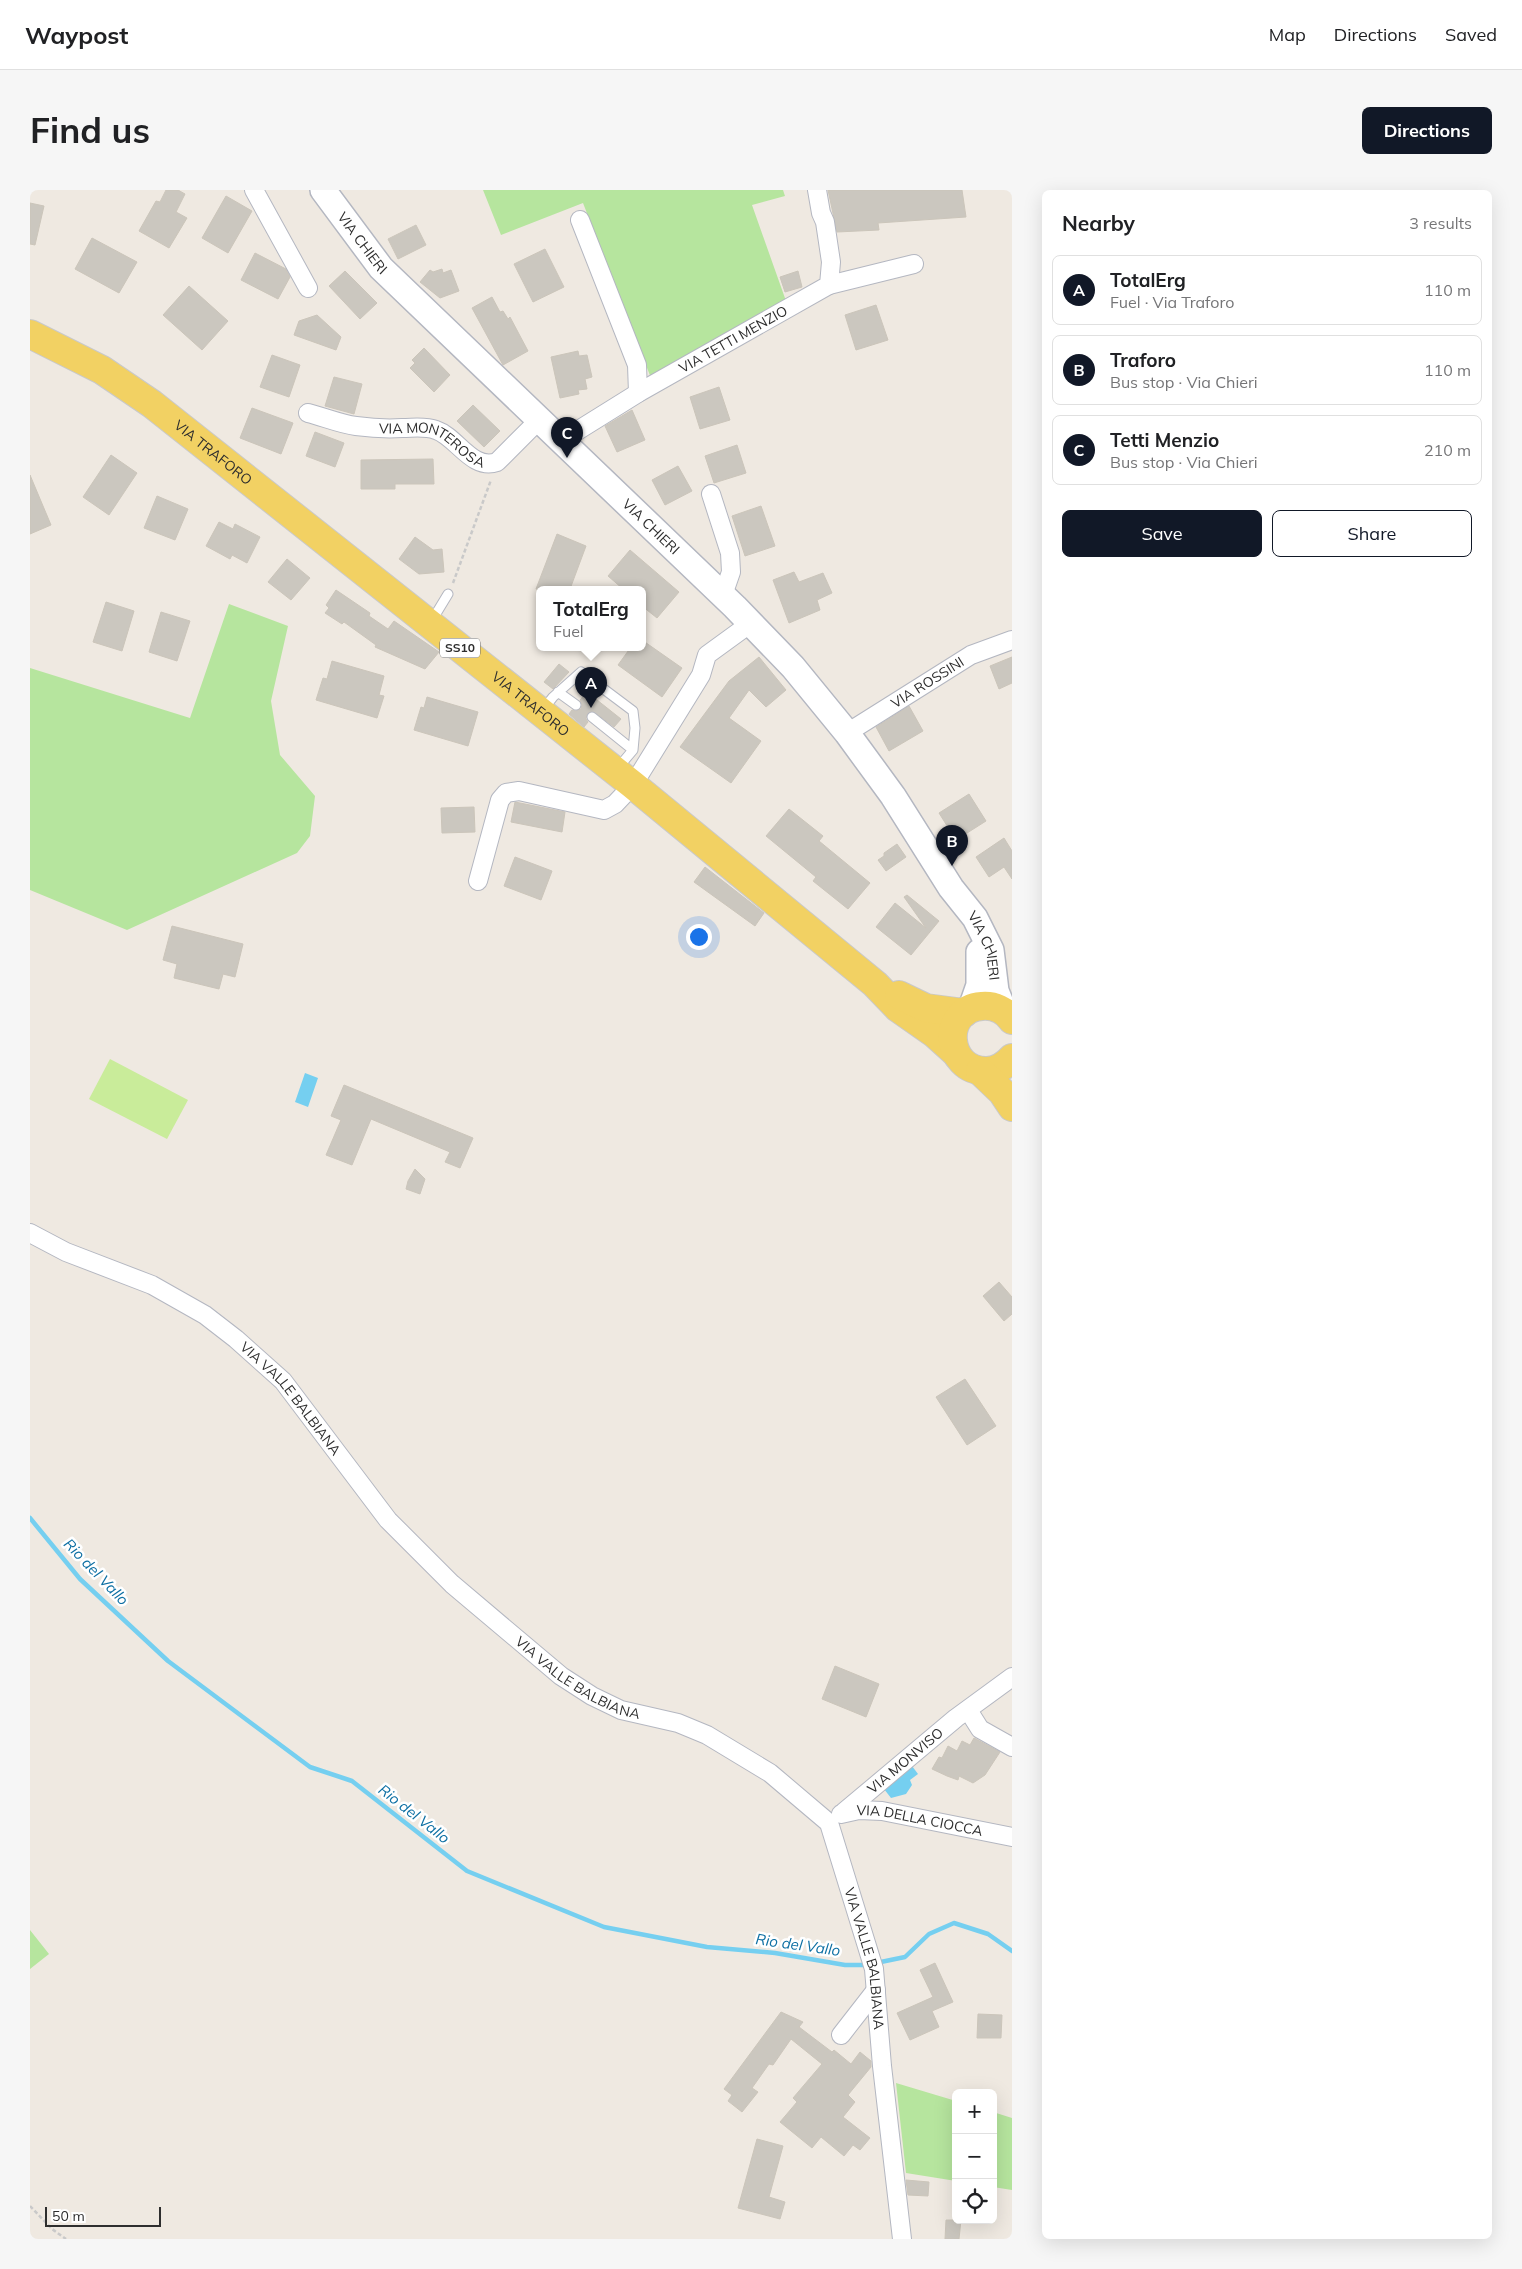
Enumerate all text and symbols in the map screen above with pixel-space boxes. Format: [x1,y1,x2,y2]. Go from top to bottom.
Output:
text: Waypost [25,20,128,50]
text: Map [1269,23,1306,46]
text: Directions [1334,23,1417,46]
text: Saved [1445,23,1497,46]
button: Directions [1362,107,1492,154]
text: Find us [30,108,150,152]
street label: VIA CHIERI [333,208,391,278]
text: Nearby [1062,210,1135,236]
text: 3 results [1409,213,1472,233]
text: TotalErg [1110,268,1186,292]
text: A [1073,280,1085,300]
text: 110 m [1424,280,1471,300]
text: Fuel · Via Traforo [1110,292,1234,312]
street label: VIA TETTI MENZIO [676,301,791,377]
text: Traforo [1110,348,1176,372]
text: B [1073,360,1085,380]
text: 110 m [1424,360,1471,380]
text: Bus stop · Via Chieri [1110,372,1258,392]
street label: VIA TRAFORO [171,416,256,489]
pin: C [551,417,583,458]
street label: VIA MONTEROSA [379,418,488,472]
text: Tetti Menzio [1110,428,1219,452]
text: C [1074,440,1084,460]
text: 210 m [1424,440,1471,460]
text: Bus stop · Via Chieri [1110,452,1258,472]
street label: VIA CHIERI [618,495,684,558]
button: Save [1062,510,1262,557]
button: Share [1272,510,1472,557]
popup [536,586,646,651]
text: TotalErg [553,597,629,621]
text: Fuel [553,621,584,641]
road number: SS10 [440,638,480,658]
street label: VIA ROSSINI [887,653,967,712]
pin: A [575,667,607,708]
street label: VIA TRAFORO [488,668,573,740]
pin: B [936,825,968,866]
street label: VIA CHIERI [964,907,1004,981]
your location [686,924,712,950]
street label: VIA VALLE BALBIANA [236,1338,345,1459]
water label: Rio del Vallo [60,1534,133,1609]
street label: VIA VALLE BALBIANA [512,1632,643,1723]
street label: VIA MONVISO [864,1724,947,1798]
water label: Rio del Vallo [375,1780,454,1848]
street label: VIA DELLA CIOCCA [856,1801,985,1840]
street label: VIA VALLE BALBIANA [840,1885,888,2031]
water label: Rio del Vallo [754,1929,842,1960]
map controls [952,2089,997,2224]
button: + [952,2089,997,2134]
button: − [952,2134,997,2179]
button: locate [952,2179,997,2224]
scale bar [45,2204,161,2227]
text: 50 m [52,2207,85,2225]

